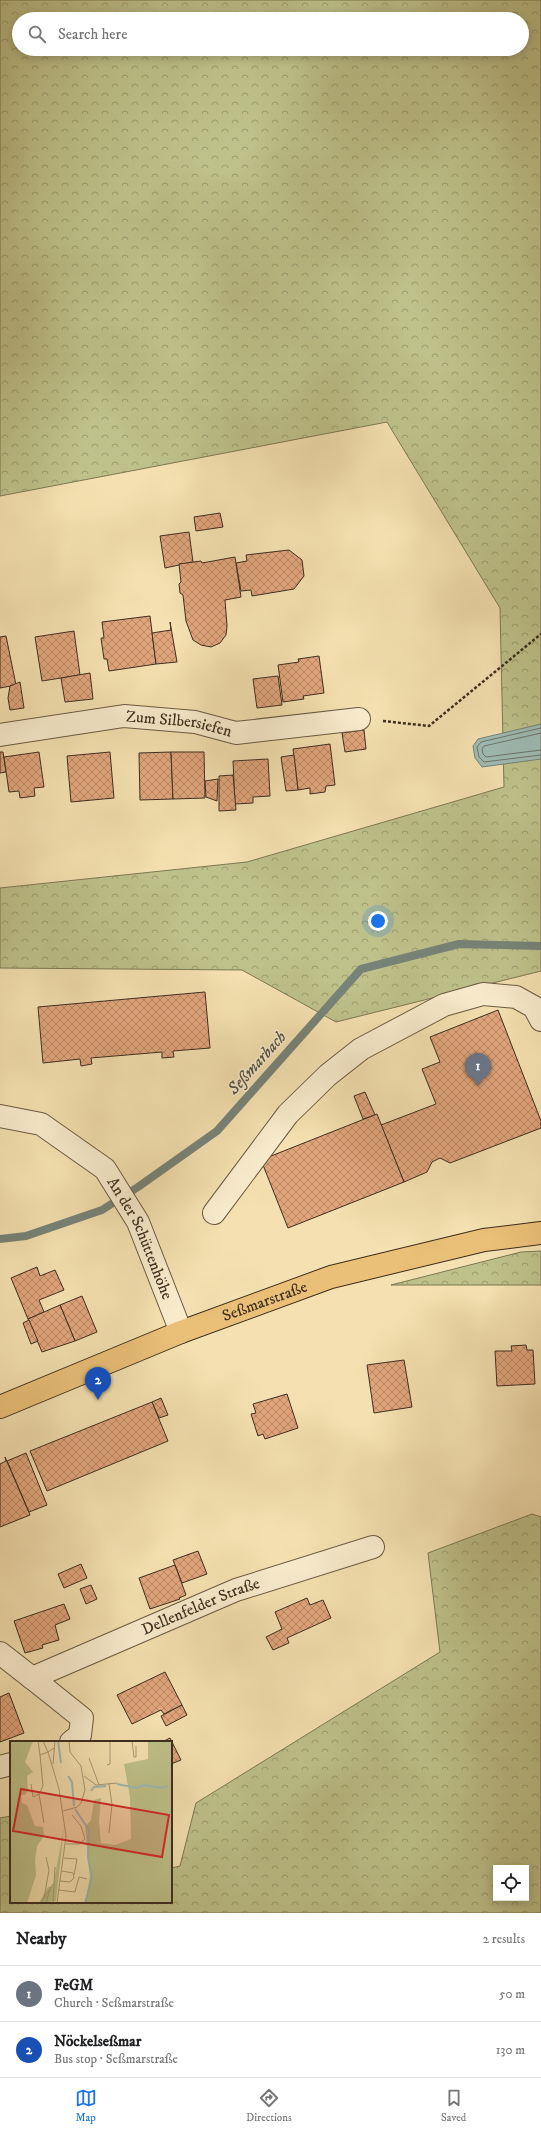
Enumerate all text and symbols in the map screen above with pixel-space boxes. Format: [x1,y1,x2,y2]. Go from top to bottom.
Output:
search box [12,12,529,56]
icon: search [26,23,48,45]
text: Search here [58,25,127,44]
street label: Zum Silbersiefen [125,706,235,742]
your location [368,911,388,931]
water label: Seßmarbach [222,1026,292,1100]
pin: 1 [465,1053,491,1086]
street label: An der Schüttenhöhe [102,1173,177,1303]
street label: Seßmarstraße [219,1277,310,1326]
pin: 2 [85,1367,111,1400]
street label: Dellenfelder Straße [139,1573,263,1640]
inset map [10,1741,172,1903]
map controls [493,1865,529,1901]
button: locate [493,1865,529,1901]
text: Nearby [16,1928,66,1950]
text: 2 results [483,1931,525,1947]
text: FeGM [54,1976,93,1995]
text: 1 [27,1986,31,2002]
text: 50 m [499,1986,525,2002]
text: Church · Seßmarstraße [54,1995,174,2011]
text: Nöckelseßmar [54,2032,141,2051]
text: 2 [26,2042,32,2058]
text: 130 m [496,2042,525,2058]
text: Bus stop · Seßmarstraße [54,2051,178,2067]
tab: Map [75,2087,97,2125]
tab: Directions [246,2087,292,2125]
tab: Saved [441,2087,466,2125]

